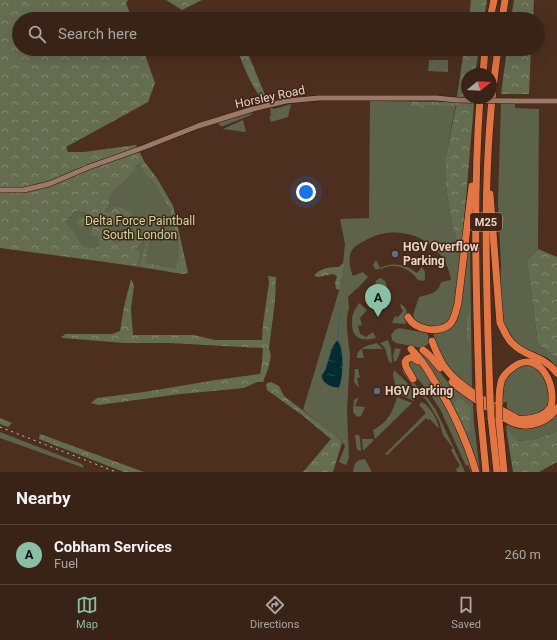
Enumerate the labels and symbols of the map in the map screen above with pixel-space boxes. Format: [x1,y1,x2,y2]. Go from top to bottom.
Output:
north arrow [461,68,497,104]
street label: Horsley Road [234,83,306,111]
your location [296,182,316,202]
road number: M25 [470,213,502,231]
park label: Delta Force Paintball South London [85,214,195,242]
place label: HGV Overflow Parking [403,240,479,268]
marker: HGV Overflow Parking [390,249,400,259]
pin: A [365,284,391,317]
place label: HGV parking [385,384,453,398]
marker: HGV parking [372,386,382,396]

